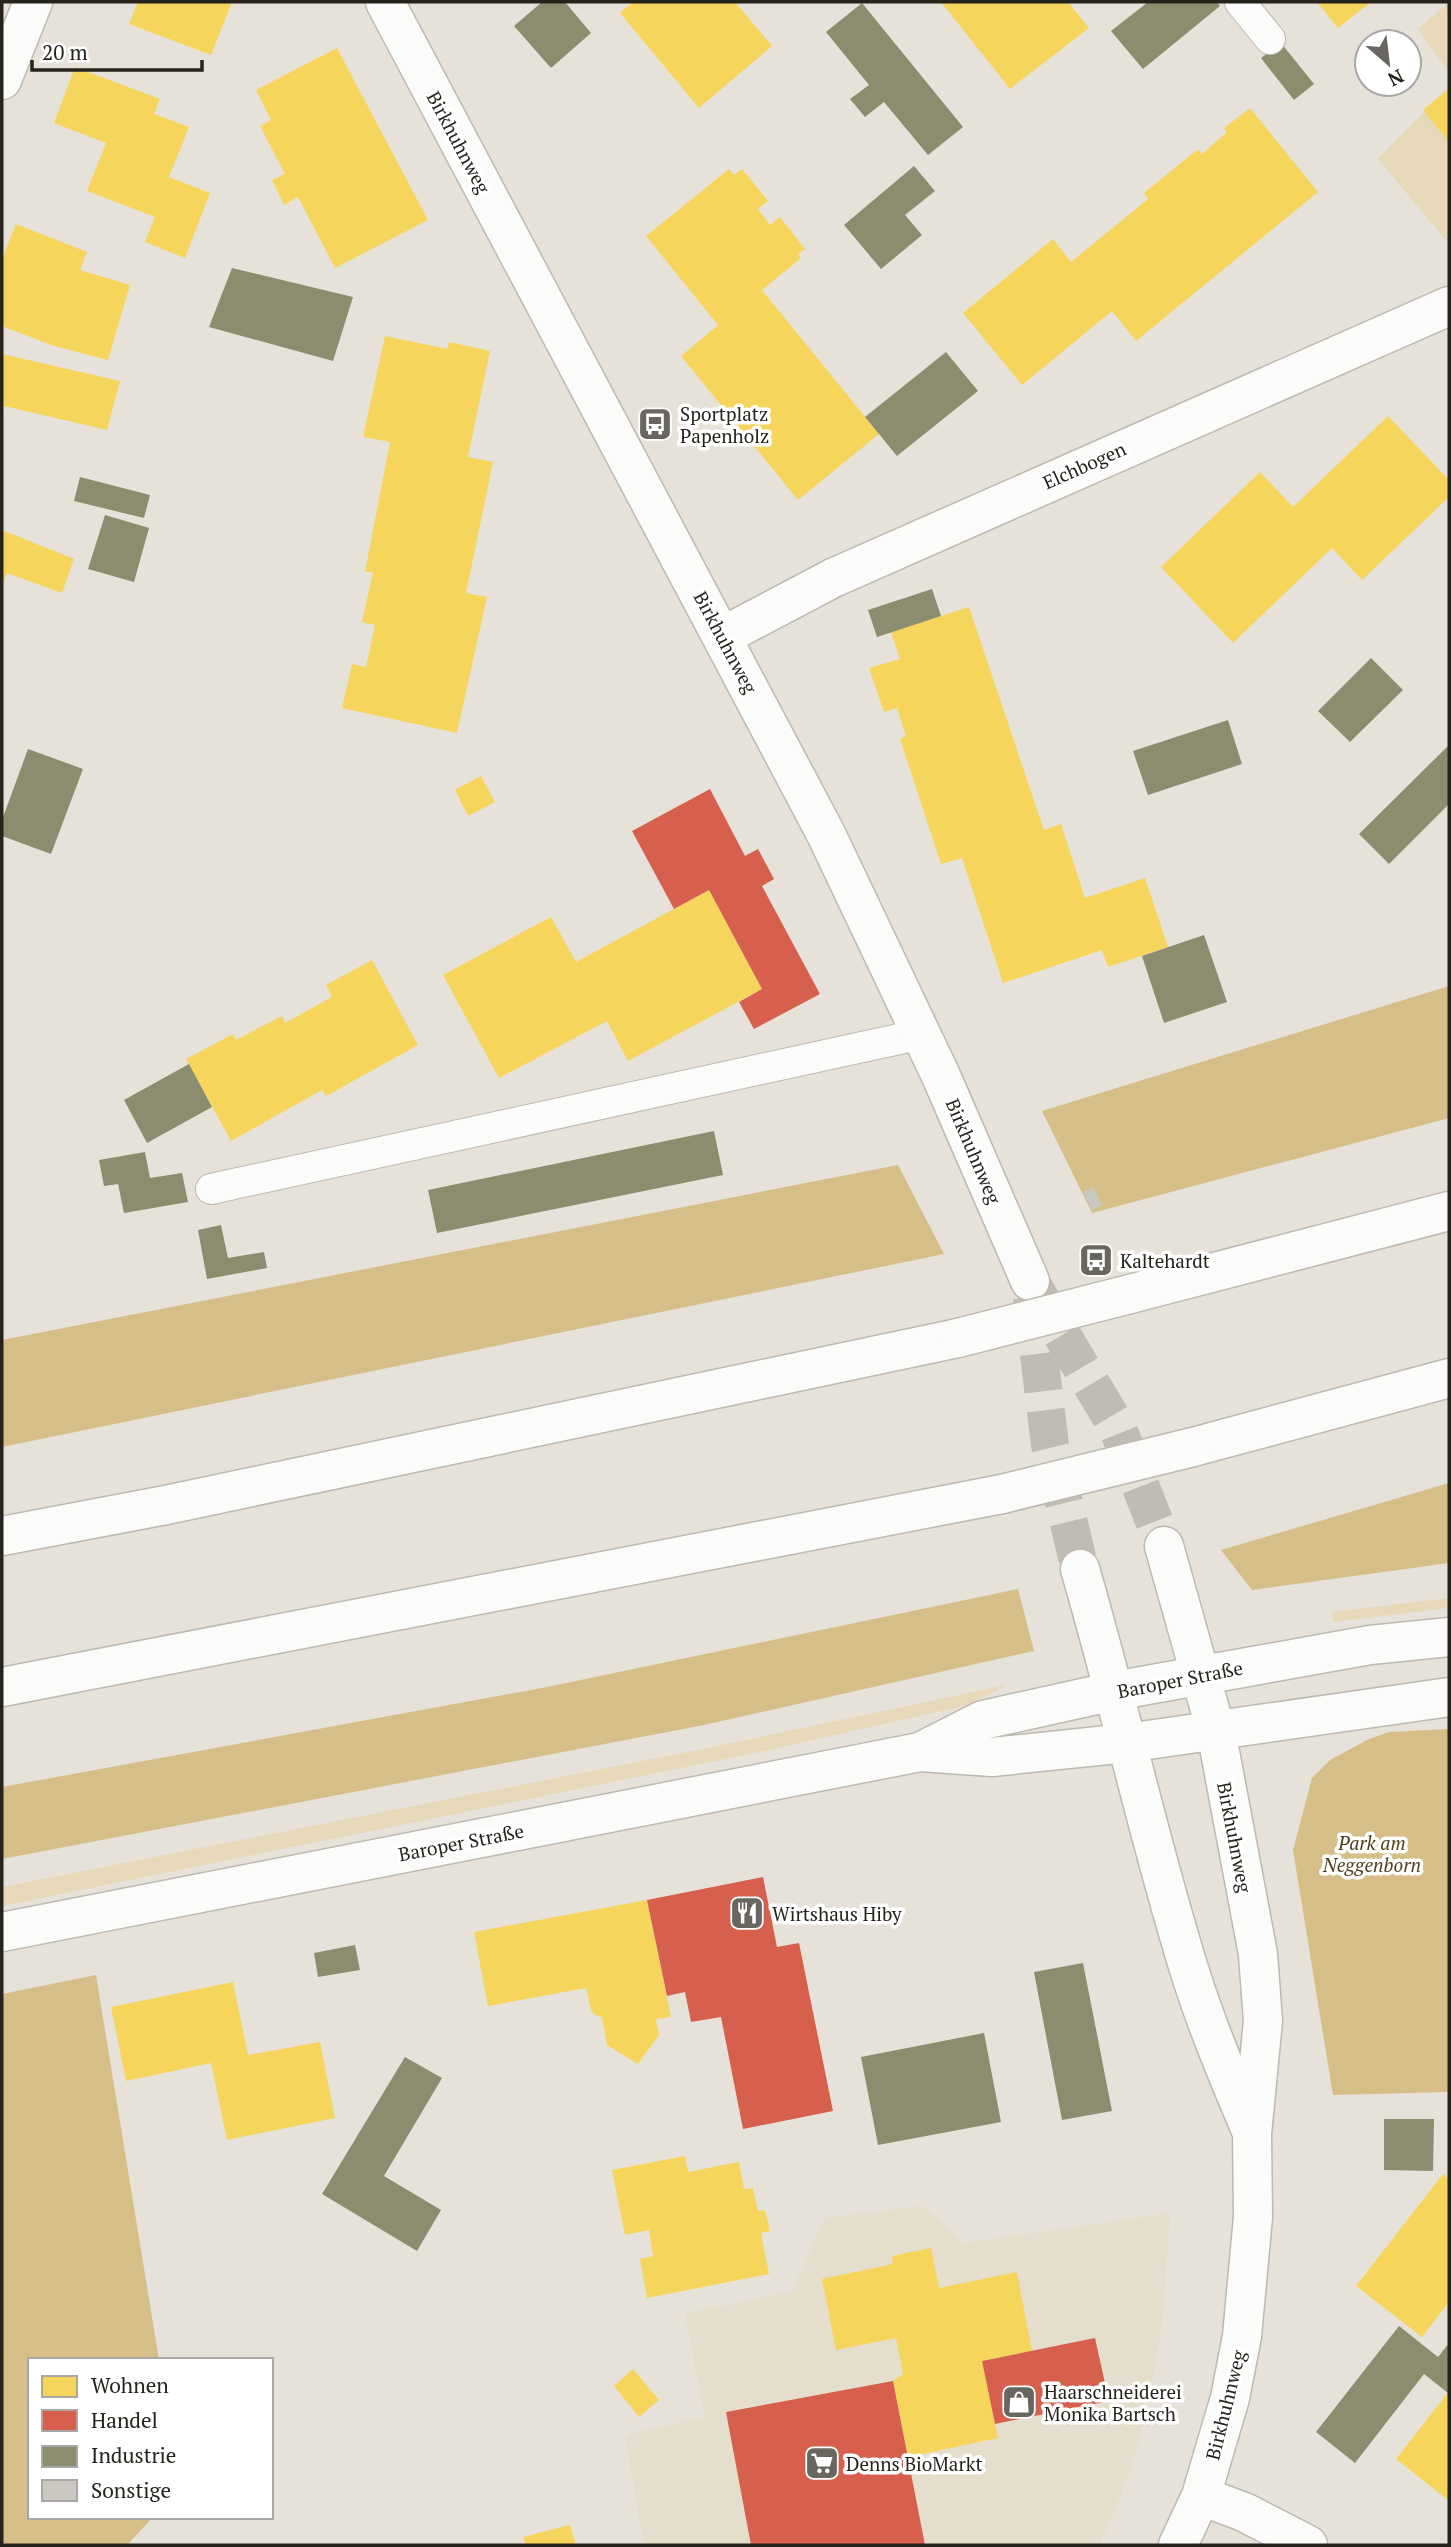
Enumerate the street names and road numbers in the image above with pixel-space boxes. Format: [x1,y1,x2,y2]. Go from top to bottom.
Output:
street label: Birkhuhnweg [422,87,497,198]
street label: Elchbogen [1038,436,1130,494]
street label: Birkhuhnweg [689,587,764,698]
street label: Birkhuhnweg [941,1094,1008,1208]
street label: Baroper Straße [1115,1655,1245,1703]
street label: Birkhuhnweg [1212,1780,1258,1895]
street label: Baroper Straße [396,1818,526,1866]
street label: Birkhuhnweg [1199,2347,1251,2462]

